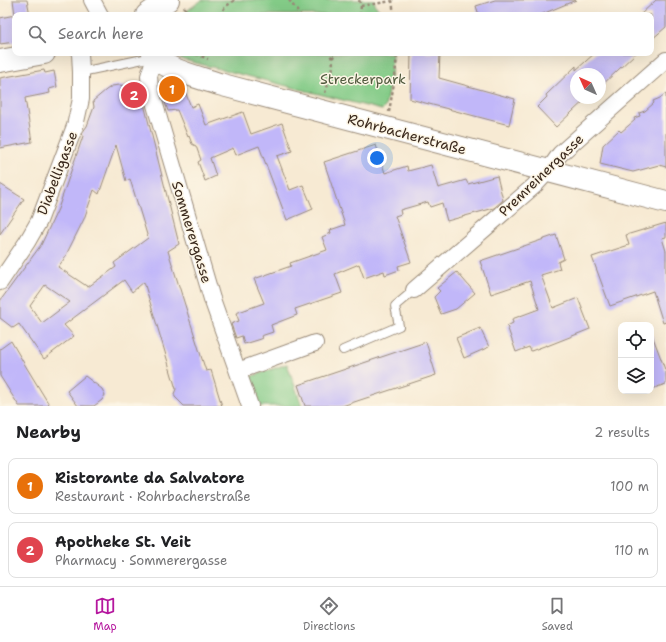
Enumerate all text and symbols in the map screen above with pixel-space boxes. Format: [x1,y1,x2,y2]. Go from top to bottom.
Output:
search box [12,12,654,56]
icon: search [26,23,48,45]
text: Search here [58,24,144,44]
north arrow [570,68,606,104]
park label: Streckerpark [320,70,406,88]
pin: 1 [159,74,185,104]
pin: 2 [121,80,147,110]
street label: Rohrbacherstraße [346,109,468,159]
street label: Diabelligasse [33,128,81,217]
street label: Premreinergasse [495,130,587,220]
your location [367,148,387,168]
street label: Sommerergasse [168,179,216,285]
map controls [618,322,654,394]
button: locate [618,322,654,358]
button: layers [618,358,654,394]
text: Nearby [16,421,81,443]
text: 2 results [594,424,650,441]
text: Ristorante da Salvatore [55,468,245,488]
text: 1 [27,478,33,495]
text: 100 m [610,478,649,495]
text: Restaurant · Rohrbacherstraße [55,488,251,505]
text: Apotheke St. Veit [55,532,191,552]
text: 2 [25,542,35,559]
text: 110 m [614,542,649,559]
text: Pharmacy · Sommerergasse [55,552,227,569]
tab: Map [93,595,117,634]
tab: Directions [303,595,355,634]
tab: Saved [542,595,573,634]

